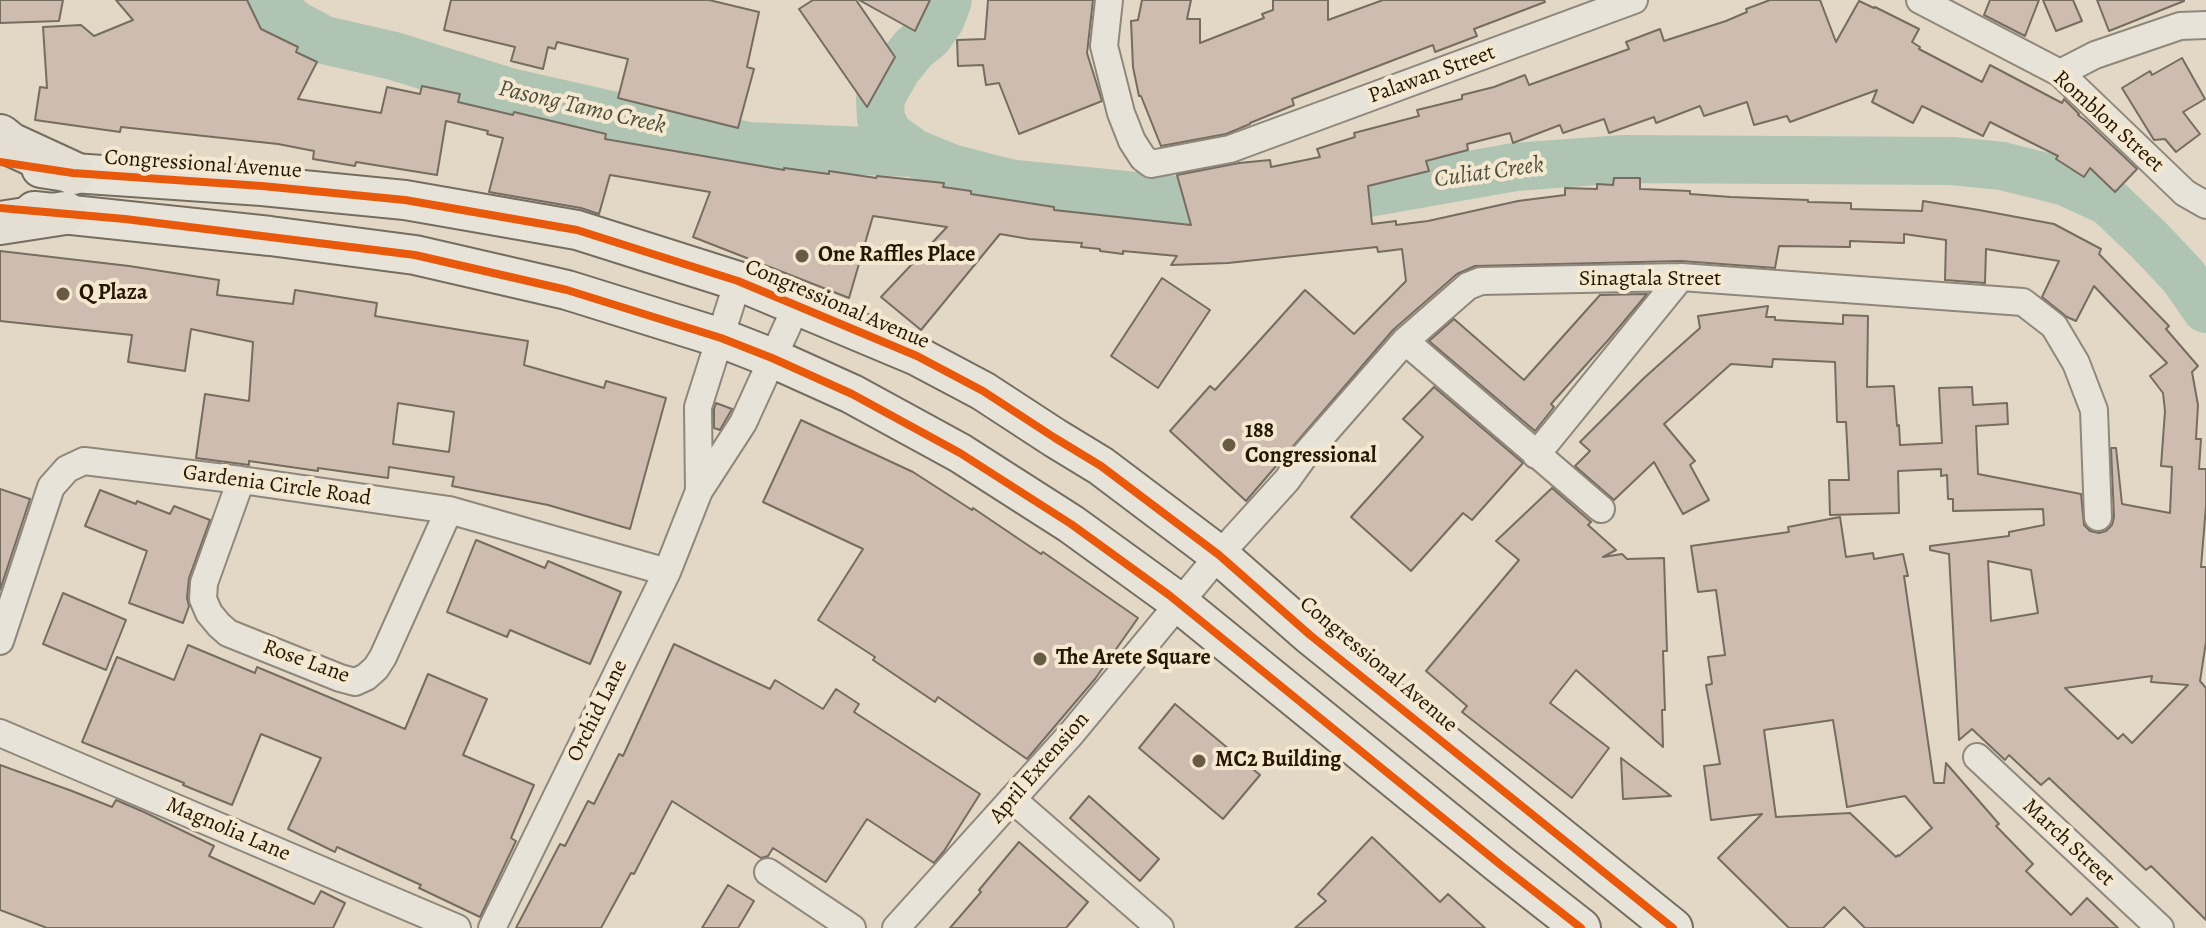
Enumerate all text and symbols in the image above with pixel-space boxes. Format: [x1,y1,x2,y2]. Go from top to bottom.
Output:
street label: Palawan Street [1365,40,1499,110]
street label: Romblon Street [2047,65,2169,179]
water label: Pasong Tamo Creek [496,75,668,141]
street label: Congressional Avenue [103,145,303,185]
water label: Culiat Creek [1432,151,1546,195]
place label: One Raffles Place [818,243,975,269]
marker: One Raffles Place [793,247,811,265]
street label: Congressional Avenue [741,254,933,356]
street label: Sinagtala Street [1579,267,1721,293]
place label: Q Plaza [79,281,148,307]
marker: Q Plaza [54,285,72,303]
place label: 188 Congressional [1245,419,1377,470]
marker: 188 Congressional [1220,436,1238,454]
street label: Gardenia Circle Road [181,460,373,512]
street label: Congressional Avenue [1294,591,1462,739]
street label: Rose Lane [259,634,353,690]
place label: The Arete Square [1056,646,1211,672]
marker: The Arete Square [1031,650,1049,668]
street label: Orchid Lane [562,656,634,766]
street label: April Extension [984,707,1096,829]
place label: MC2 Building [1215,748,1341,774]
marker: MC2 Building [1190,752,1208,770]
street label: Magnolia Lane [162,792,294,868]
street label: March Street [2016,794,2120,892]

